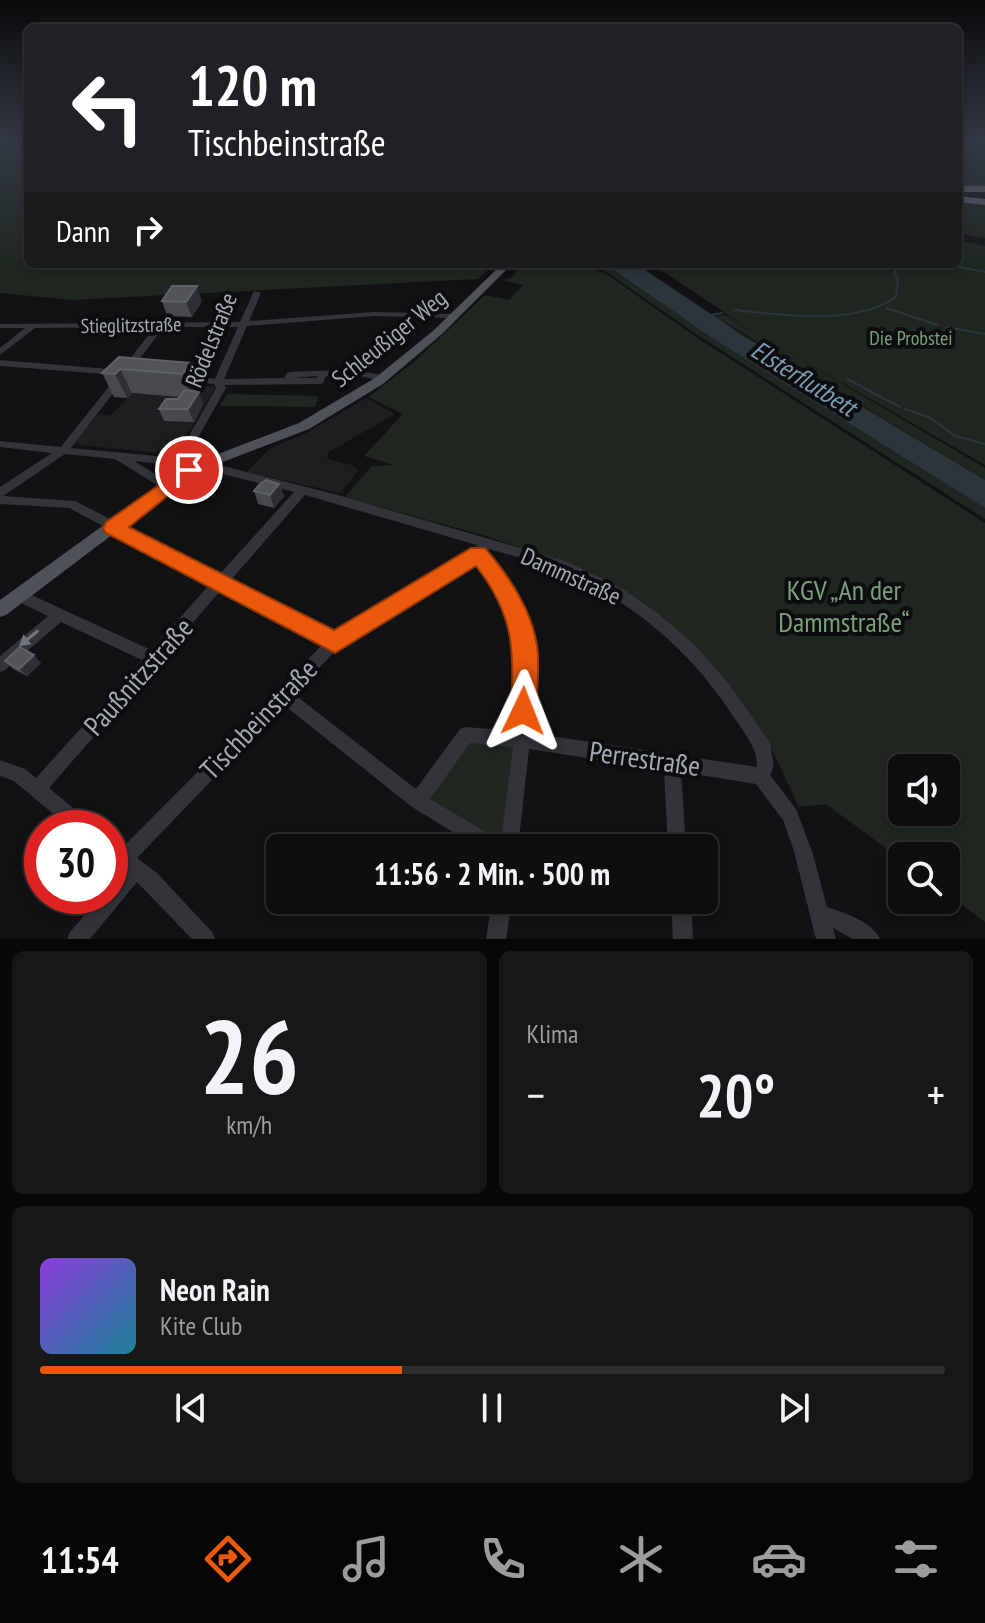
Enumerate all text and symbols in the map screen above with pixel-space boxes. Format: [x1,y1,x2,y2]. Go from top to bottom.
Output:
text: 120 m [188,49,317,121]
icon: left [56,56,160,160]
text: Tischbeinstraße [188,119,386,166]
icon: right [126,208,170,252]
text: Dann [56,211,110,250]
street label: Schleußiger Weg [325,282,453,394]
street label: Rödelstraße [178,288,244,392]
street label: Stieglitzstraße [80,311,182,339]
park label: Die Probstei [869,325,953,351]
water label: Elsterflutbett [745,333,865,425]
pin [155,436,223,504]
icon: arrive [167,448,211,492]
street label: Dammstraße [516,540,626,612]
park label: KGV „An der Dammstraße“ [778,571,910,640]
street label: Paußnitzstraße [75,609,201,743]
one-way arrow [19,630,39,646]
street label: Tischbeinstraße [191,651,325,787]
position arrow [481,669,565,753]
street label: Perrestraße [587,732,703,784]
map controls [888,754,960,914]
button: sound [888,754,960,826]
speed limit sign: 30 [24,810,128,914]
button: search [888,842,960,914]
text: 11:56 · 2 Min. · 500 m [374,854,610,893]
text: 26 [200,988,299,1123]
text: Klima [527,1017,578,1050]
text: 20° [696,1056,775,1134]
text: − [527,1066,545,1123]
text: + [927,1066,945,1123]
text: km/h [226,1108,272,1141]
text: Neon Rain [160,1270,270,1309]
text: Kite Club [160,1309,242,1342]
icon: previous [169,1386,213,1430]
icon: pause [470,1386,514,1430]
icon: next [772,1386,816,1430]
icon: directions [200,1531,256,1587]
icon: music [338,1531,394,1587]
icon: phone [475,1531,531,1587]
icon: climate [613,1531,669,1587]
icon: car [751,1531,807,1587]
icon: filters [888,1531,944,1587]
text: 11:54 [41,1536,119,1583]

